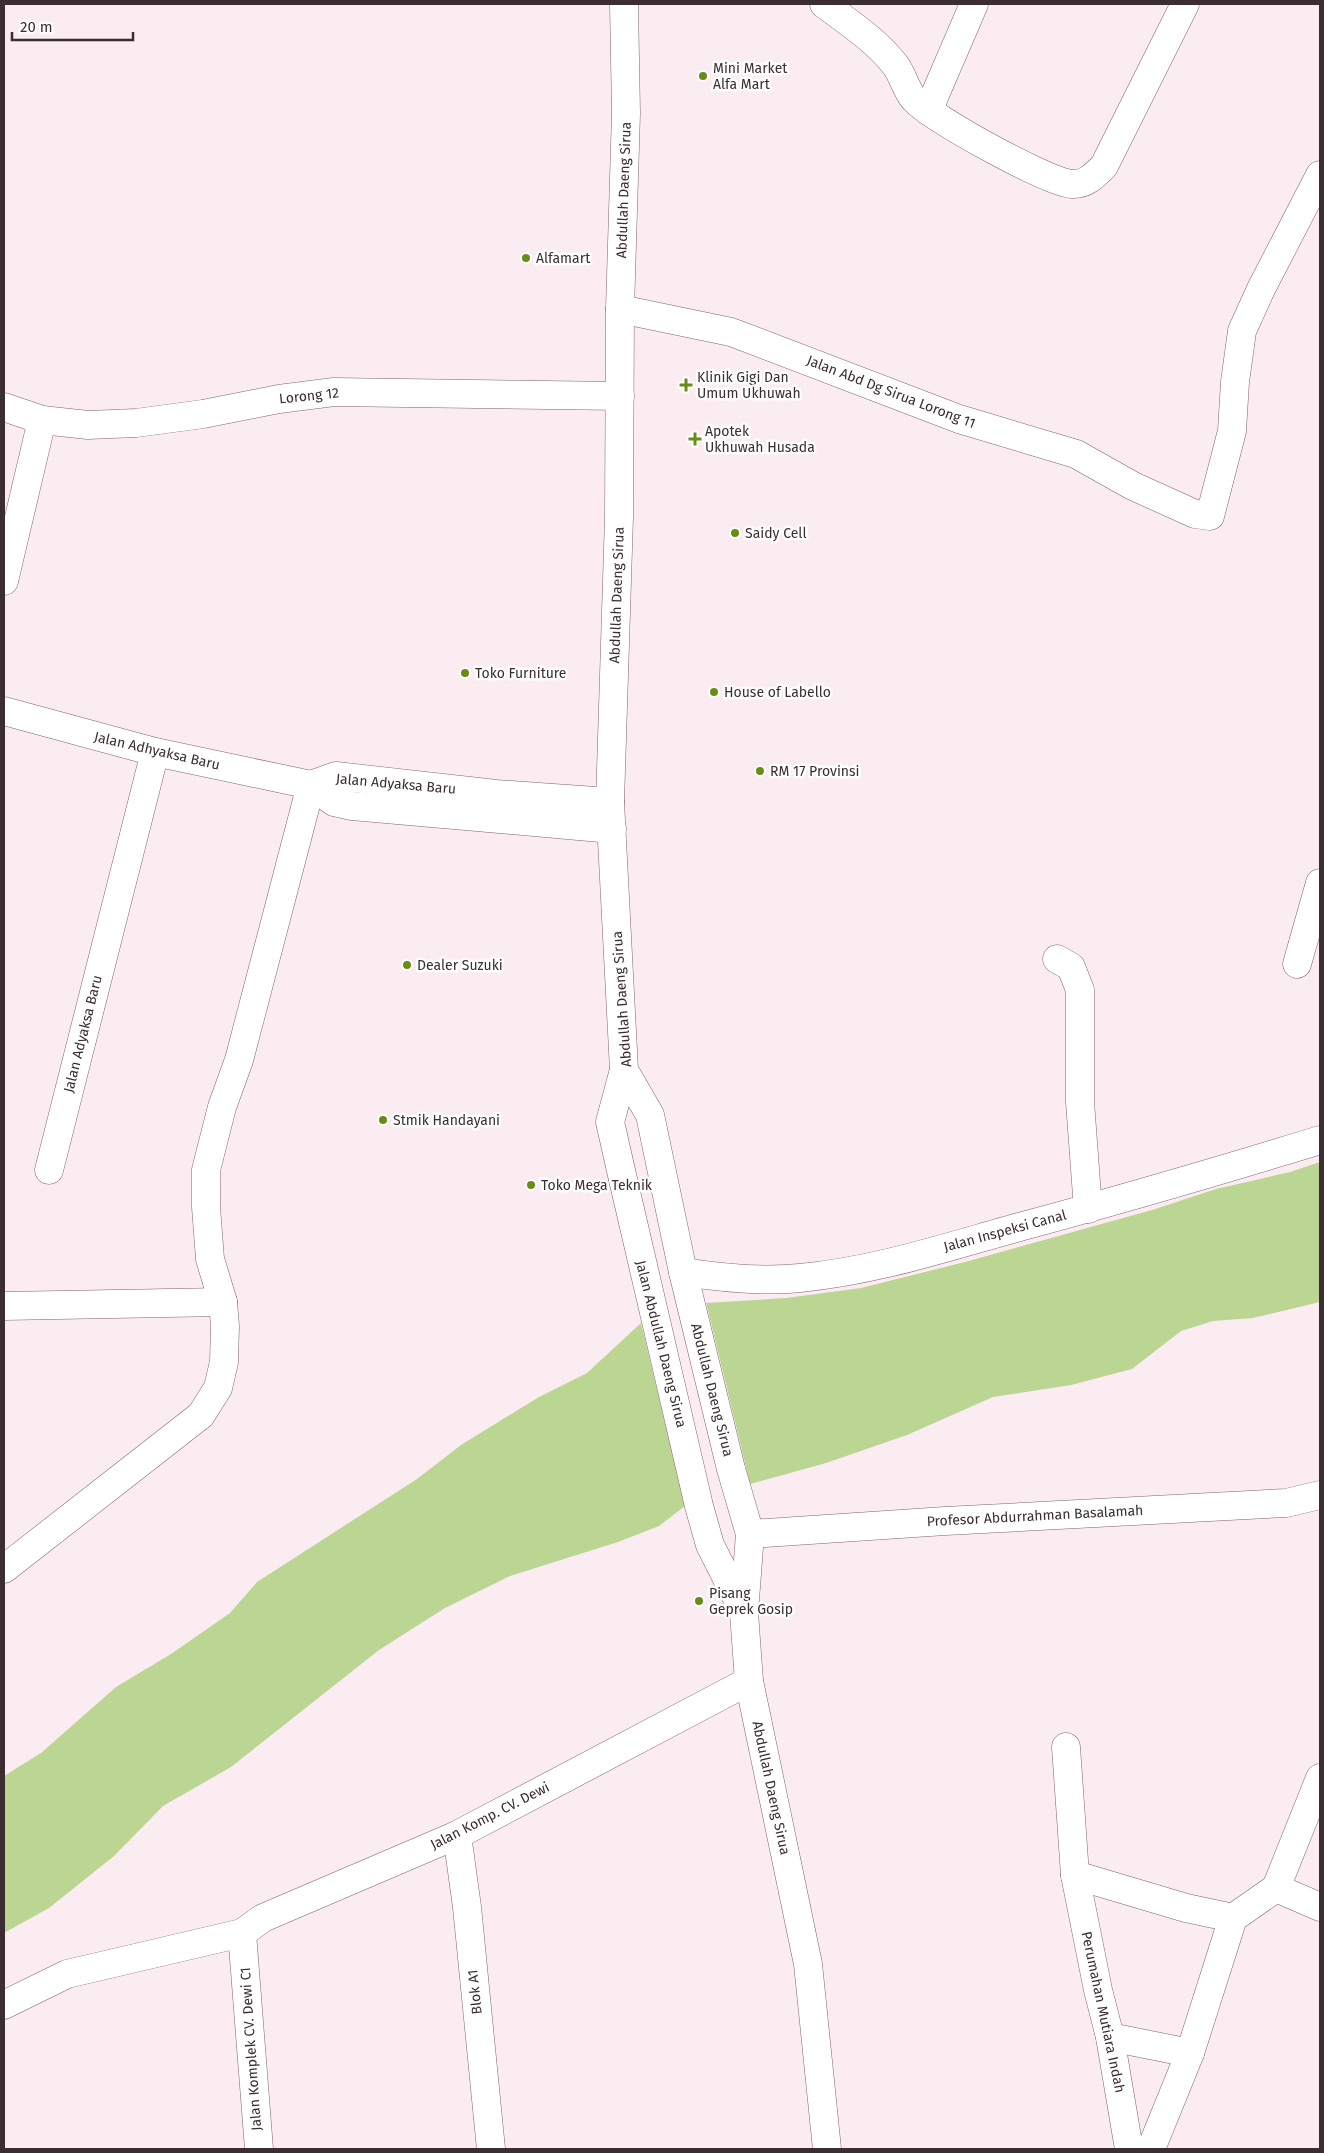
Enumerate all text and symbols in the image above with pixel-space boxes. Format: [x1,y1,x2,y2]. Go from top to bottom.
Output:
scale bar [12,10,134,42]
text: 20 m [20,18,53,36]
place label: Mini Market Alfa Mart [713,60,788,93]
marker: Mini Market Alfa Mart [697,70,709,82]
street label: Abdullah Daeng Sirua [613,121,635,259]
place label: Alfamart [536,250,591,267]
marker: Alfamart [520,252,532,264]
street label: Jalan Abd Dg Sirua Lorong 11 [804,352,978,432]
place label: Klinik Gigi Dan Umum Ukhuwah [697,369,801,402]
marker: Klinik Gigi Dan Umum Ukhuwah [679,378,693,392]
street label: Lorong 12 [278,384,340,408]
place label: Apotek Ukhuwah Husada [705,423,815,456]
marker: Apotek Ukhuwah Husada [689,433,701,445]
place label: Saidy Cell [745,525,807,542]
street label: Abdullah Daeng Sirua [606,526,628,664]
marker: Saidy Cell [729,527,741,539]
place label: Toko Furniture [475,665,566,682]
marker: Toko Furniture [459,667,471,679]
place label: House of Labello [724,684,831,701]
marker: House of Labello [708,686,720,698]
street label: Jalan Adhyaksa Baru [92,728,222,774]
place label: RM 17 Provinsi [770,763,860,780]
marker: RM 17 Provinsi [754,765,766,777]
street label: Jalan Adyaksa Baru [335,770,457,798]
street label: Abdullah Daeng Sirua [609,930,635,1068]
place label: Dealer Suzuki [417,957,503,974]
marker: Dealer Suzuki [401,959,413,971]
street label: Jalan Adyaksa Baru [60,973,106,1095]
place label: Stmik Handayani [393,1112,500,1129]
marker: Stmik Handayani [377,1114,389,1126]
place label: Toko Mega Teknik [541,1177,653,1194]
marker: Toko Mega Teknik [525,1179,537,1191]
street label: Jalan Inspeksi Canal [942,1206,1068,1256]
street label: Jalan Abdullah Daeng Sirua [632,1259,690,1429]
street label: Abdullah Daeng Sirua [687,1322,737,1458]
street label: Profesor Abdurrahman Basalamah [926,1502,1144,1530]
place label: Pisang Geprek Gosip [709,1585,793,1618]
marker: Pisang Geprek Gosip [693,1595,705,1607]
street label: Abdullah Daeng Sirua [748,1719,794,1857]
street label: Jalan Komp. CV. Dewi [428,1779,552,1853]
street label: Perumahan Mutiara Indah [1078,1930,1128,2094]
street label: Jalan Komplek CV. Dewi C1 [237,1967,265,2131]
street label: Blok A1 [464,1969,486,2015]

